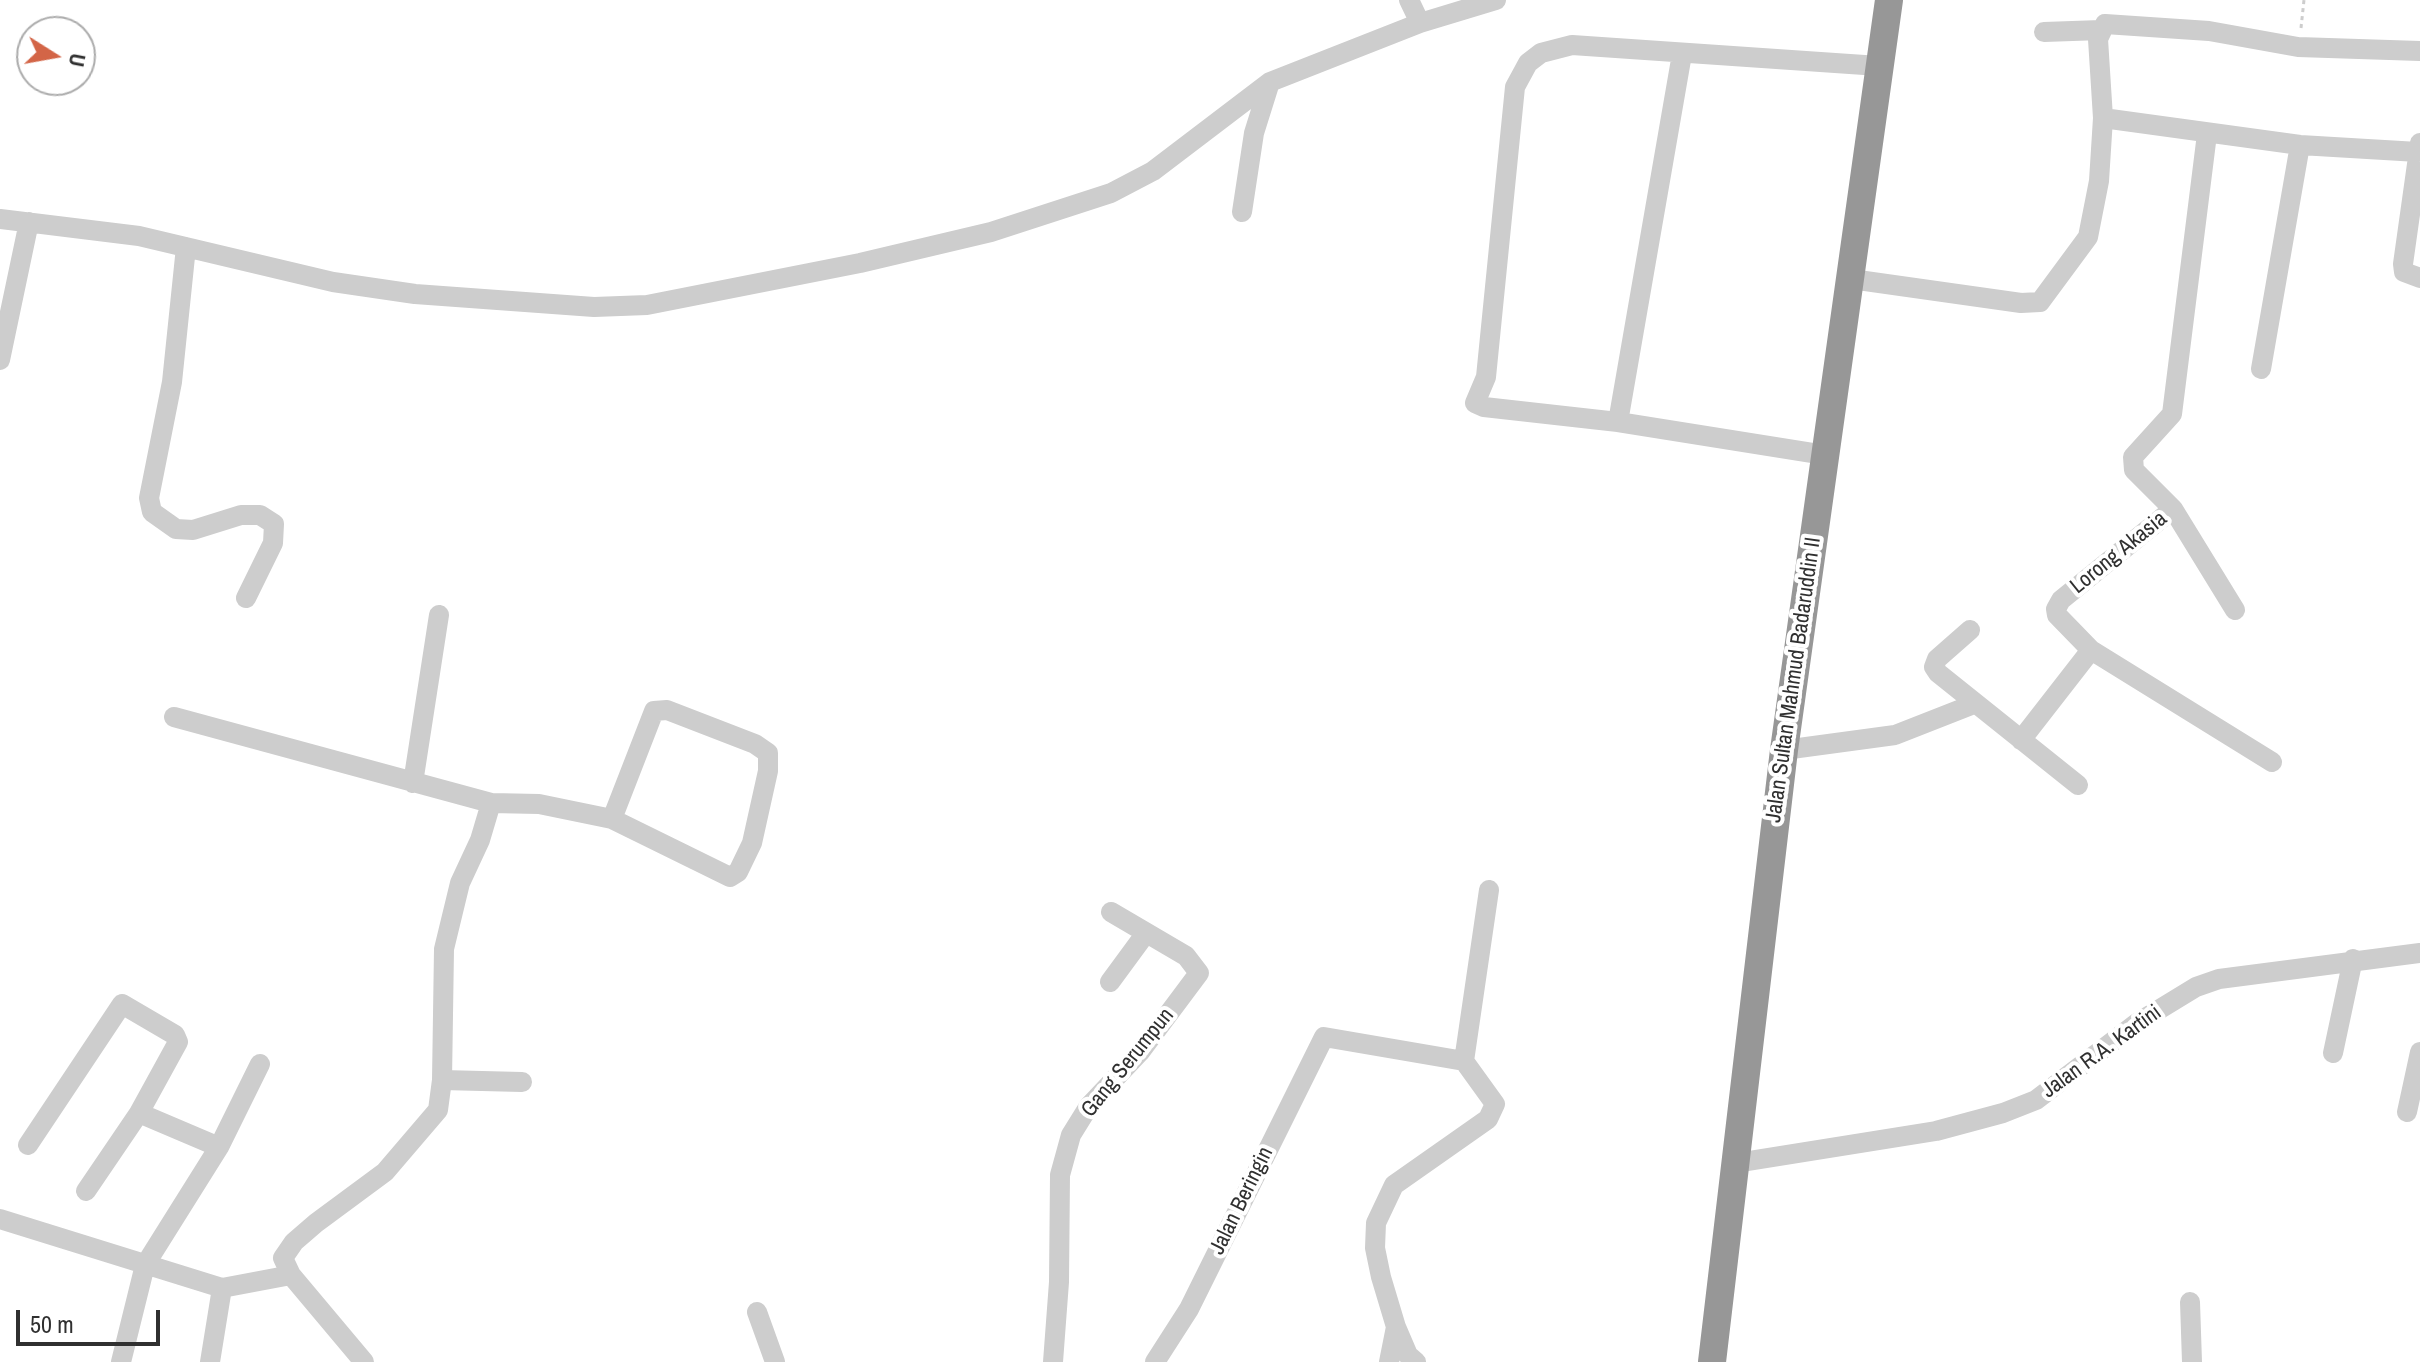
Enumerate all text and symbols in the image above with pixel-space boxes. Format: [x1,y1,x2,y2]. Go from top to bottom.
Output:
north arrow [16,16,96,96]
text: U [62,51,94,69]
street label: Lorong Akasia [2065,506,2173,600]
street label: Jalan Sultan Mahmud Badaruddin II [1761,536,1827,824]
street label: Jalan R.A. Kartini [2037,1000,2167,1104]
street label: Gang Serumpun [1076,1003,1180,1123]
street label: Jalan Beringin [1205,1143,1279,1259]
scale bar [20,1294,164,1344]
text: 50 m [30,1308,74,1340]

